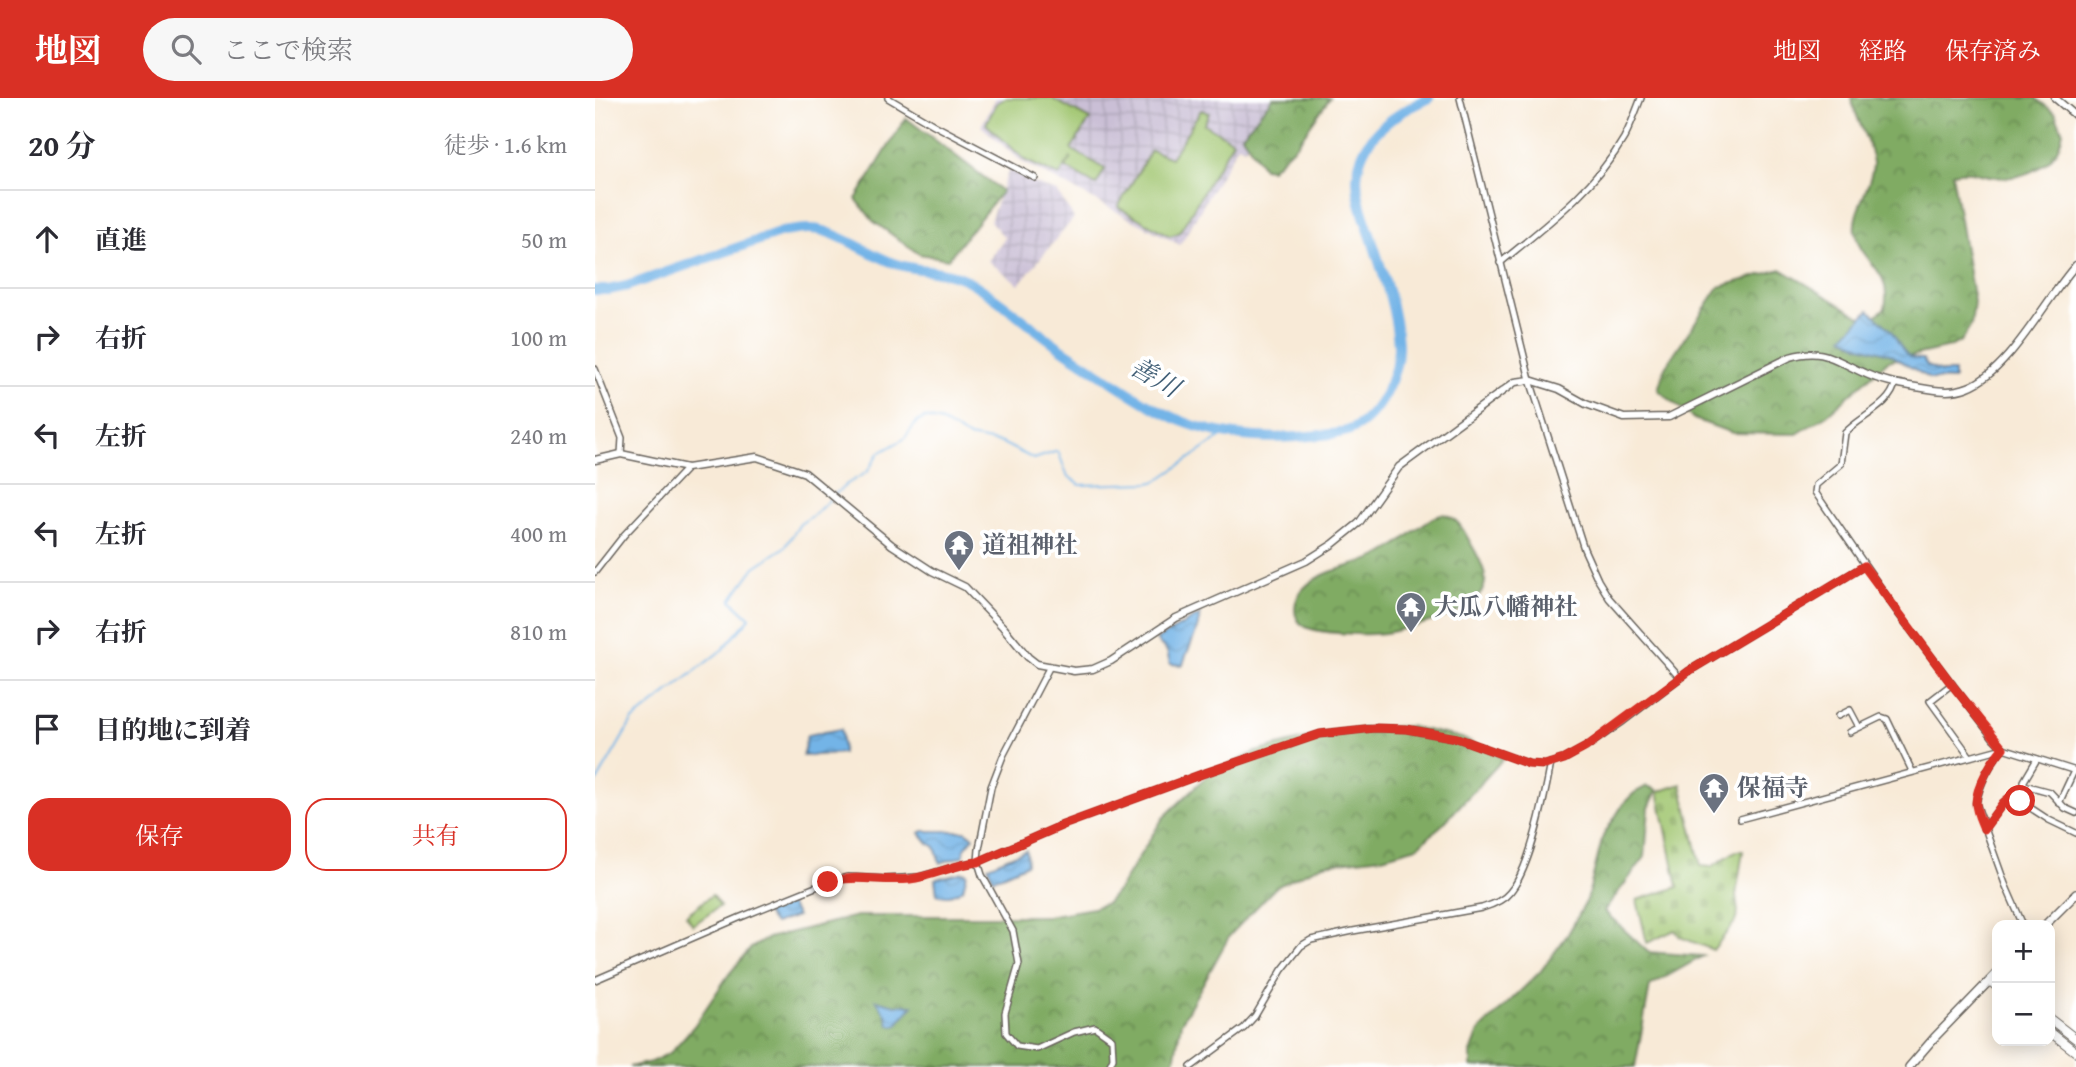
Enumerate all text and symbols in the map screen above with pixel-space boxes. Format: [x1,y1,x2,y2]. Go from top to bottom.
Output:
search box [143,18,633,81]
text: 地図 [35,26,101,74]
icon: search [167,30,205,68]
text: ここで検索 [223,30,353,69]
text: 地図 [1773,33,1821,68]
text: 経路 [1859,33,1907,68]
text: 保存済み [1945,33,2041,68]
text: 20 分 [28,123,96,167]
text: 徒歩 · 1.6 km [444,128,567,161]
icon: ahead [28,220,66,258]
text: 直進 [95,220,147,259]
text: 50 m [521,223,567,256]
icon: right [28,318,66,356]
text: 右折 [95,318,147,357]
text: 100 m [510,321,567,354]
water label: 善川 [1123,347,1190,408]
icon: left [28,416,66,454]
text: 左折 [95,416,147,455]
text: 240 m [510,419,567,452]
icon: left [28,514,66,552]
text: 左折 [95,514,147,553]
text: 400 m [510,517,567,550]
place label: 道祖神社 [982,527,1078,562]
temple icon: 道祖神社 [942,528,976,572]
place label: 大瓜八幡神社 [1434,589,1578,624]
temple icon: 大瓜八幡神社 [1394,590,1428,634]
icon: right [28,612,66,650]
text: 右折 [95,612,147,651]
text: 810 m [510,615,567,648]
icon: arrive [28,710,66,748]
text: 目的地に到着 [95,710,251,749]
place label: 保福寺 [1737,770,1809,805]
temple icon: 保福寺 [1697,771,1731,815]
route start [2004,785,2035,816]
button: 保存 [28,798,291,871]
button: 共有 [305,798,567,871]
route end [812,866,843,897]
map controls [1992,920,2055,1046]
button: + [1992,920,2055,983]
button: − [1992,983,2055,1046]

